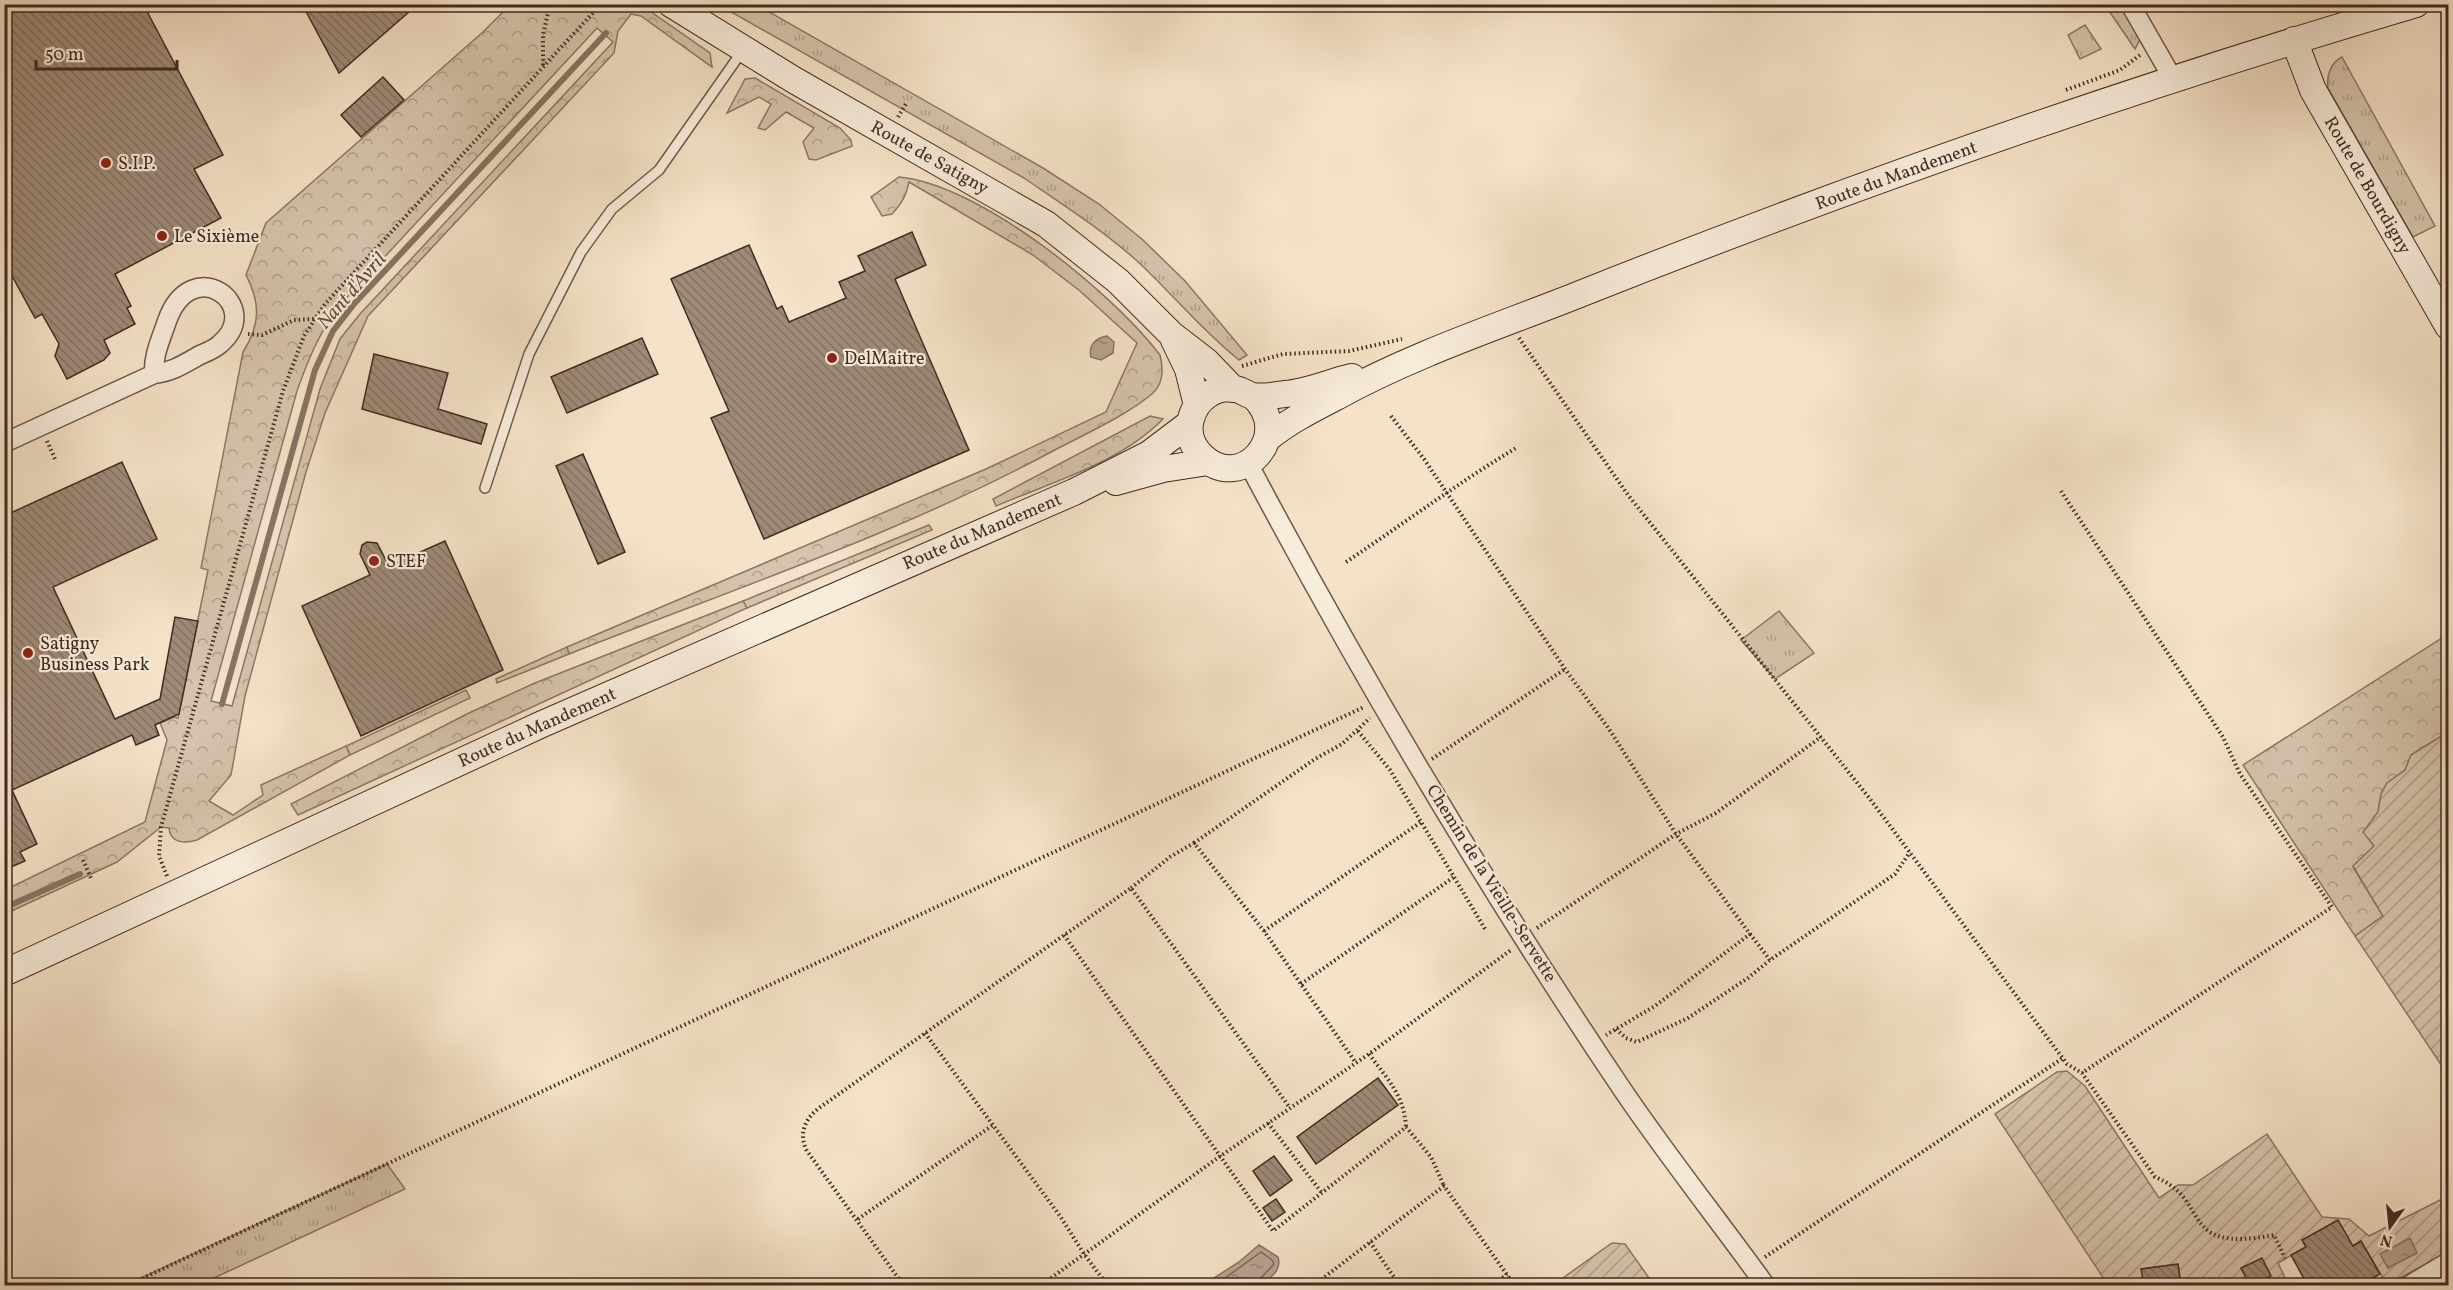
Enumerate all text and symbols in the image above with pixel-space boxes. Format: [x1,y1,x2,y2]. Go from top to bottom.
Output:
scale bar [36,33,177,71]
text: 50 m [45,43,84,68]
street label: Route de Bourdigny [2317,112,2416,259]
street label: Route de Satigny [866,115,993,201]
street label: Route du Mandement [1812,136,1981,217]
place label: S.I.P. [118,152,156,177]
marker: S.I.P. [99,156,113,170]
place label: Le Sixième [174,225,259,250]
marker: Le Sixième [155,229,169,243]
water label: Nant d'Avril [311,247,394,336]
place label: DelMaitre [844,347,925,372]
marker: DelMaitre [825,351,839,365]
street label: Route du Mandement [899,488,1066,577]
place label: STEF [386,550,426,575]
marker: STEF [367,554,381,568]
place label: Satigny Business Park [40,632,150,678]
marker: Satigny Business Park [21,646,35,660]
street label: Route du Mandement [455,682,621,774]
street label: Chemin de la Vieille-Servette [1420,780,1562,987]
north arrow [2360,1197,2420,1257]
text: N [2378,1227,2395,1252]

